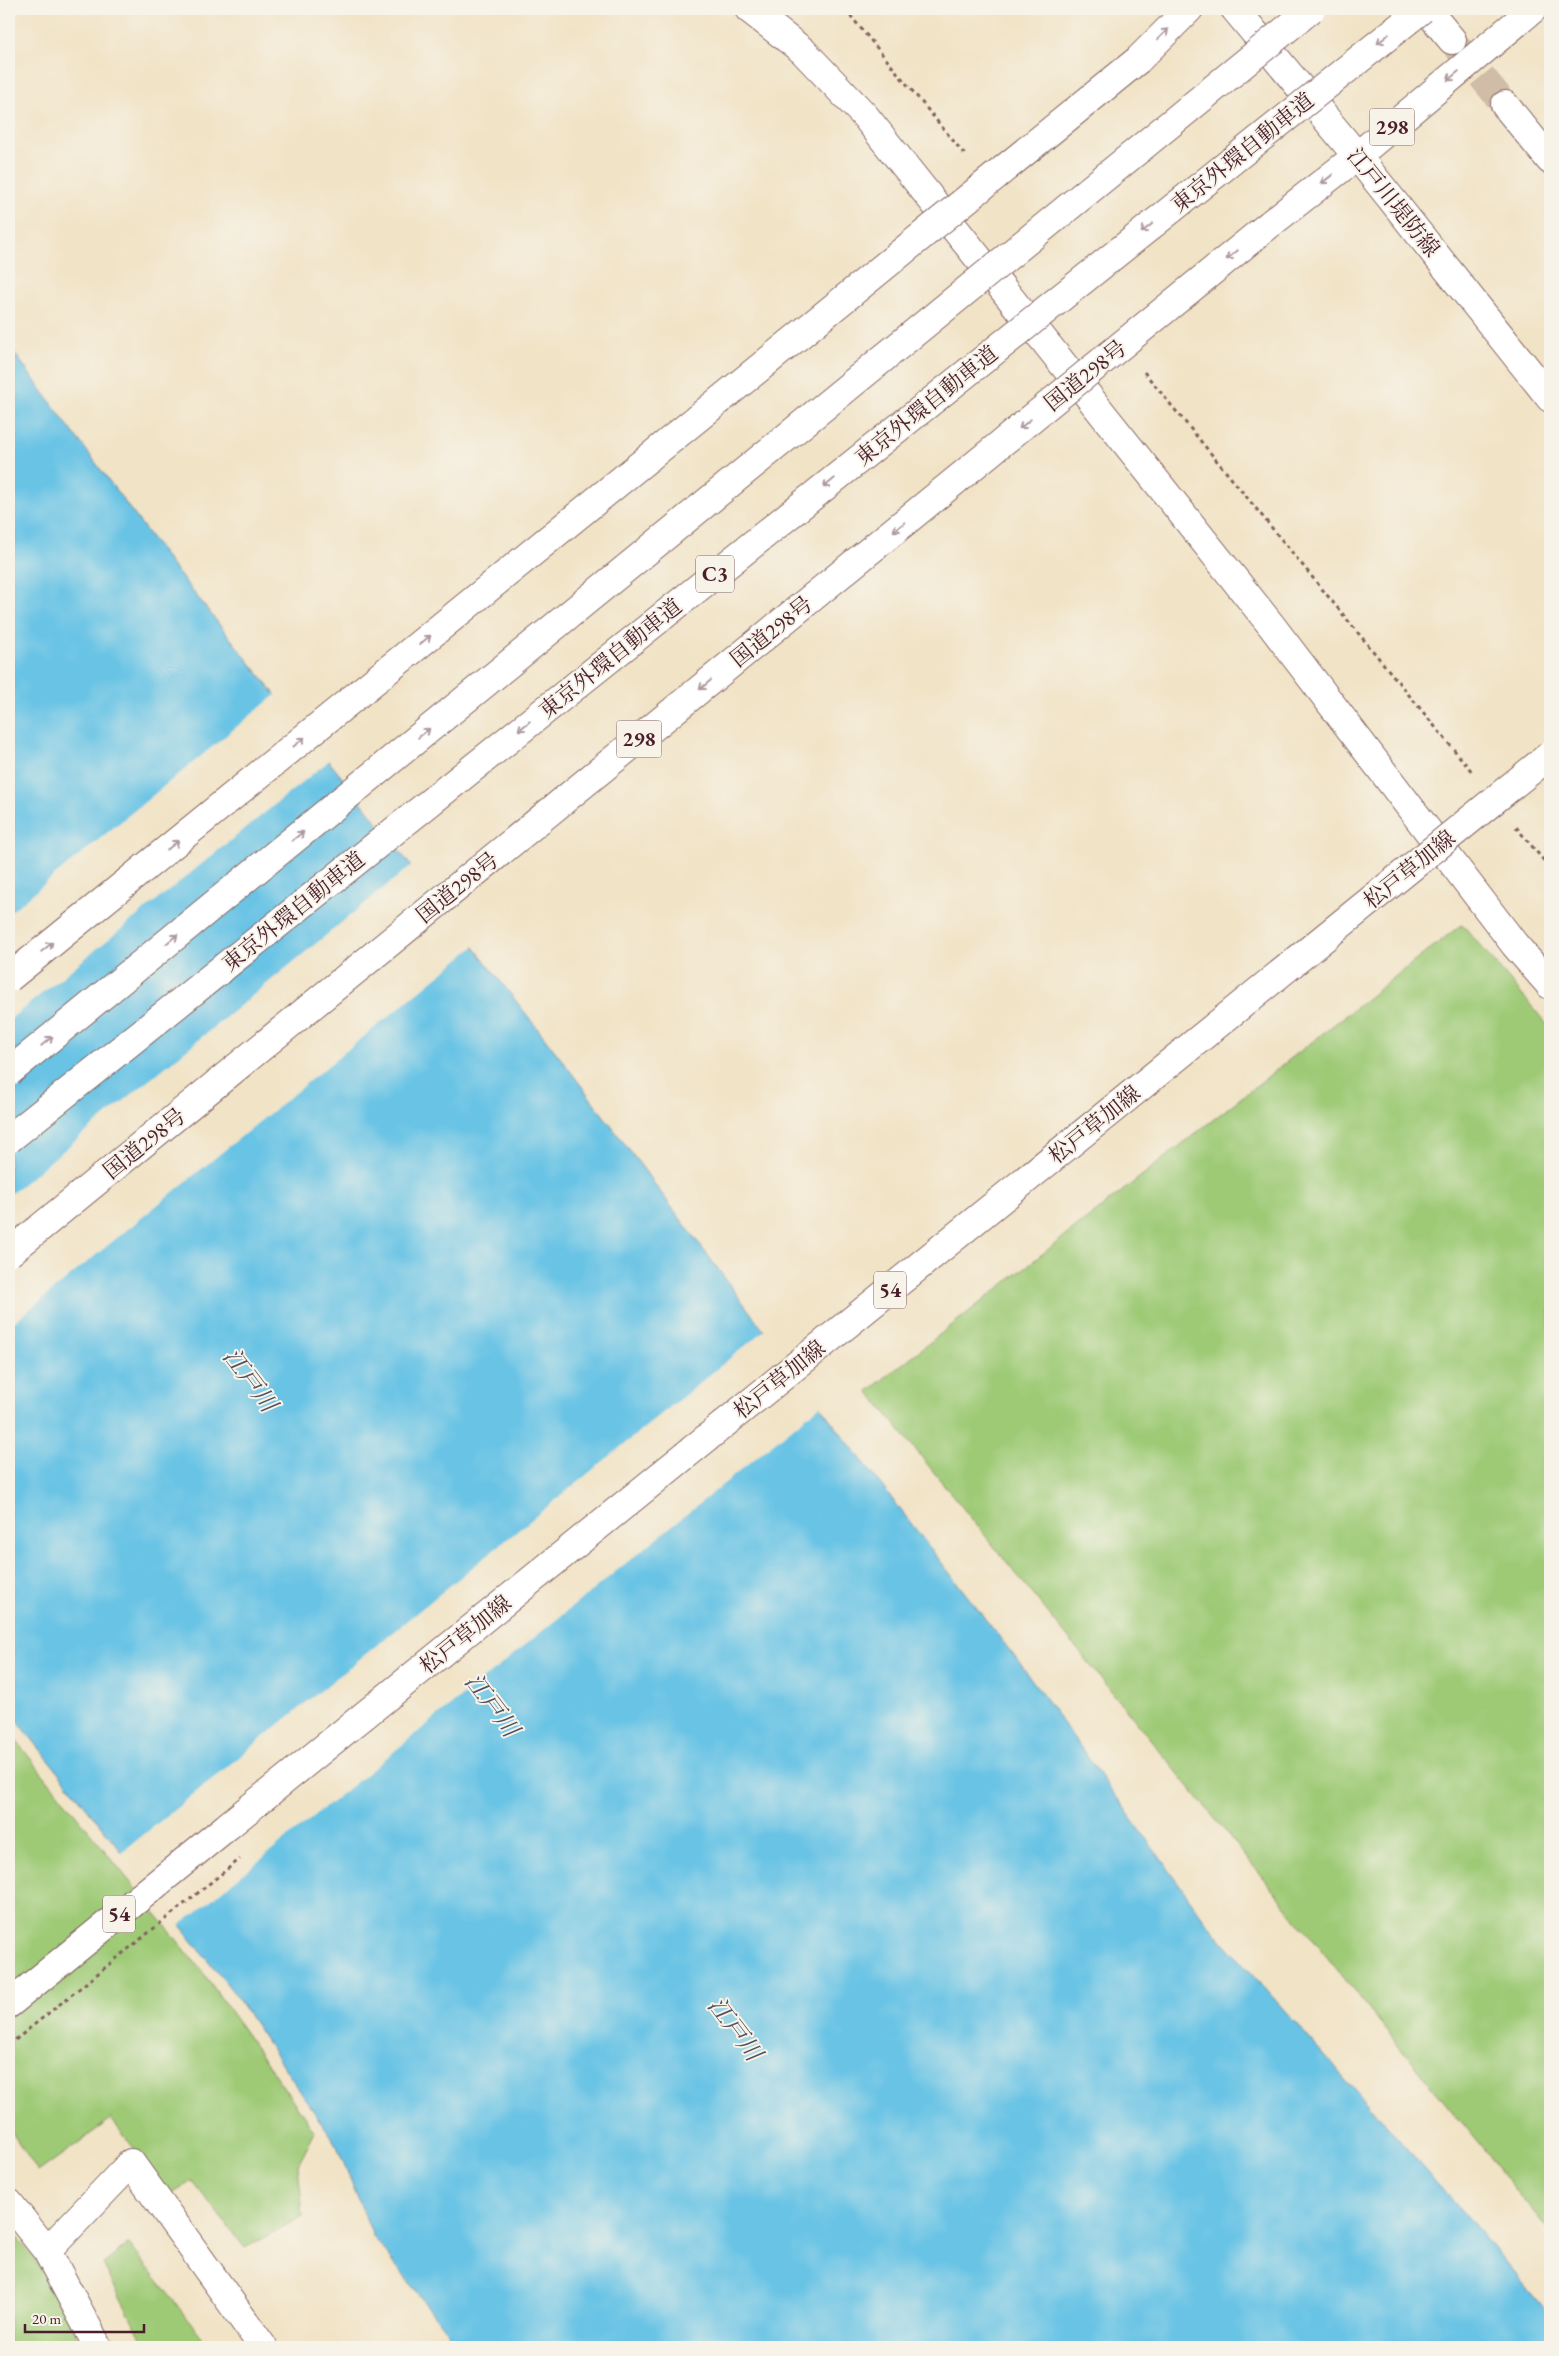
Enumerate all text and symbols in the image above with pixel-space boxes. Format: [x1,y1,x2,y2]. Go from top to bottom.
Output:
one-way arrow [1157,28,1169,40]
one-way arrow [1377,34,1390,45]
one-way arrow [1447,71,1460,82]
street label: 東京外環自動車道 [1165,86,1320,219]
road number: 298 [1370,108,1414,146]
street label: 江戸川堤防線 [1341,142,1446,263]
one-way arrow [1321,174,1334,185]
one-way arrow [1141,223,1154,234]
one-way arrow [1226,250,1239,261]
street label: 国道298号 [1038,333,1132,417]
street label: 東京外環自動車道 [849,339,1004,472]
one-way arrow [1019,419,1032,430]
one-way arrow [823,477,836,488]
one-way arrow [893,521,906,532]
road number: C3 [696,556,734,592]
street label: 国道298号 [724,589,818,673]
street label: 東京外環自動車道 [533,592,688,725]
one-way arrow [418,634,431,645]
one-way arrow [699,679,712,690]
one-way arrow [518,721,531,732]
road number: 298 [616,721,662,758]
one-way arrow [417,728,430,739]
one-way arrow [292,737,305,748]
street label: 松戸草加線 [1357,824,1461,915]
one-way arrow [291,830,304,841]
one-way arrow [166,839,179,850]
street label: 東京外環自動車道 [216,845,371,978]
street label: 国道298号 [410,845,504,929]
one-way arrow [166,933,179,944]
one-way arrow [40,942,53,953]
one-way arrow [40,1036,53,1047]
street label: 松戸草加線 [1042,1079,1146,1170]
street label: 国道298号 [97,1101,191,1185]
road number: 54 [874,1272,906,1308]
street label: 松戸草加線 [727,1334,831,1425]
water label: 江戸川 [216,1342,286,1420]
street label: 松戸草加線 [413,1589,517,1680]
water label: 江戸川 [458,1667,528,1745]
road number: 54 [103,1896,135,1932]
water label: 江戸川 [701,1991,771,2069]
scale bar [25,2301,144,2333]
text: 20 m [32,2309,61,2328]

